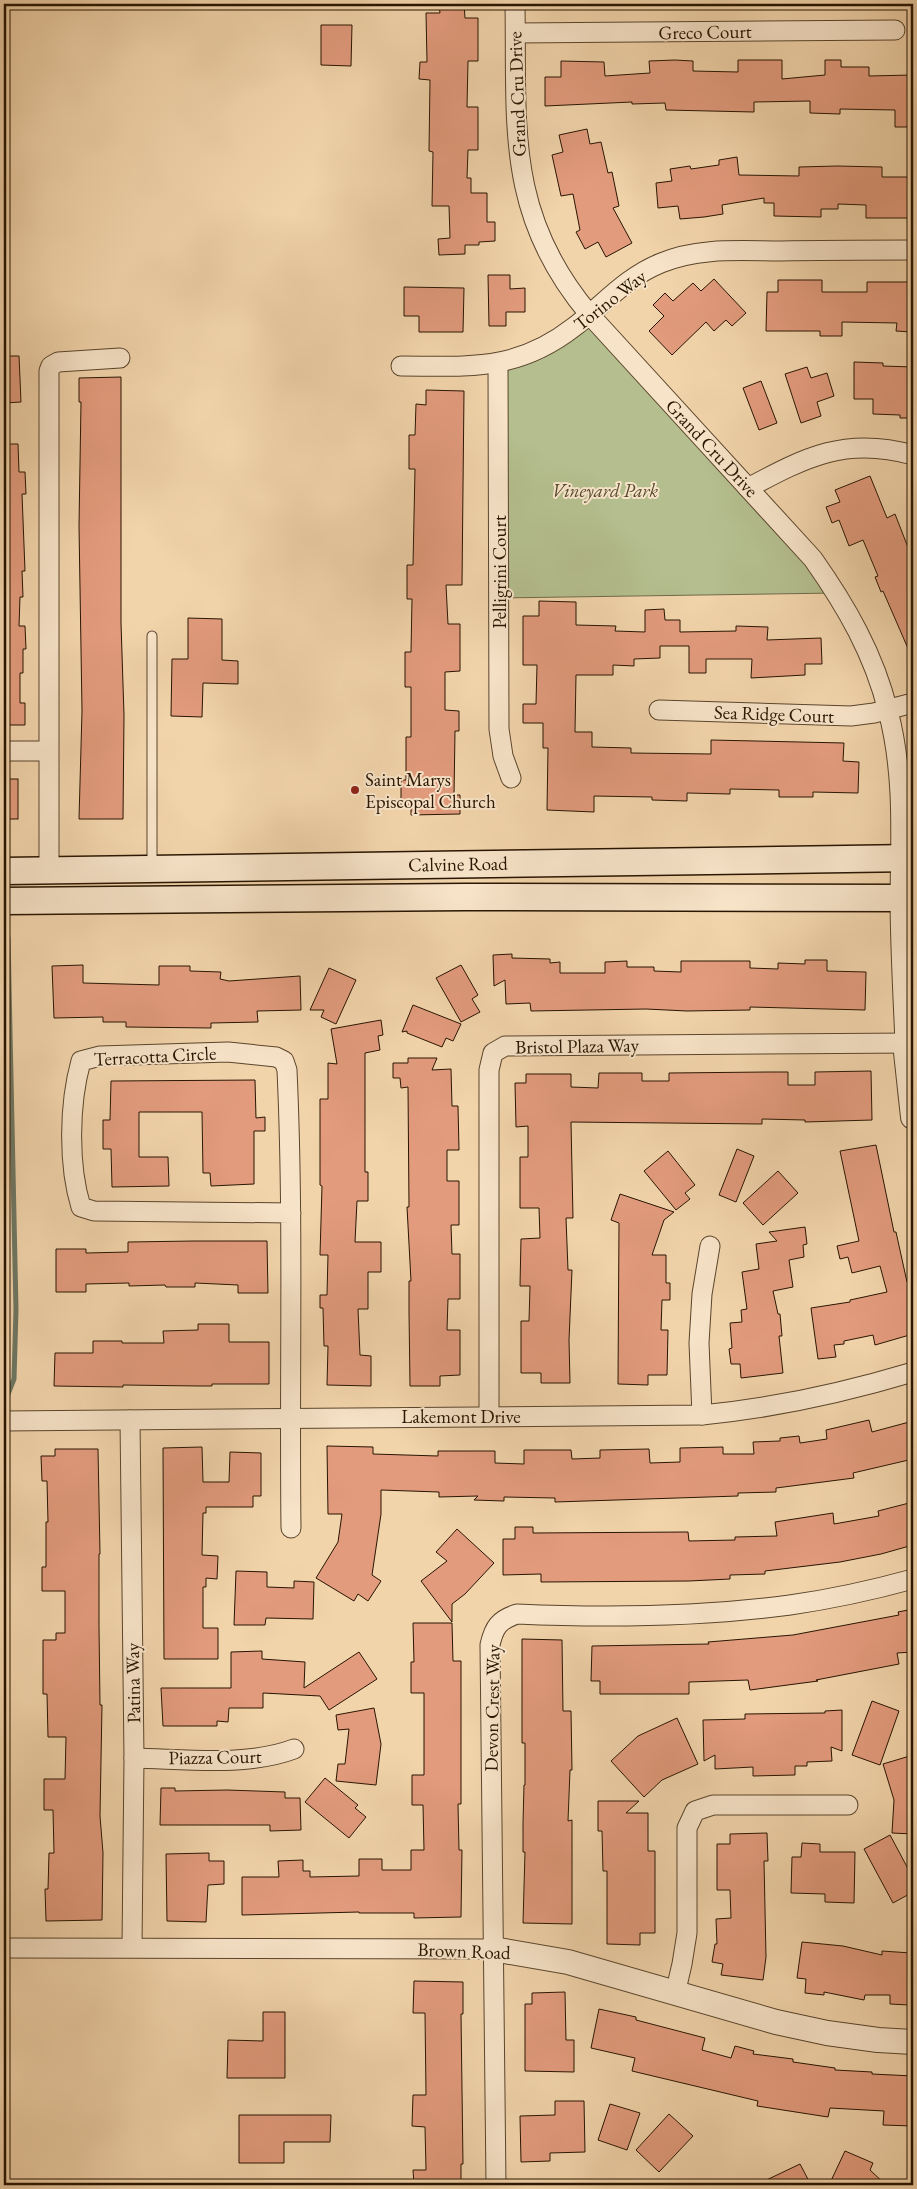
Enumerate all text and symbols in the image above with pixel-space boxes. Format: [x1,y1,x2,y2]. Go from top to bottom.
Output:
street label: Greco Court [658,19,752,45]
street label: Grand Cru Drive [502,31,532,157]
street label: Torino Way [569,263,652,336]
street label: Grand Cru Drive [660,394,764,502]
park label: Vineyard Park [552,478,659,503]
street label: Pelligrini Court [487,515,512,629]
street label: Sea Ridge Court [714,699,835,729]
place label: Saint Marys Episcopal Church [365,767,496,814]
marker: Saint Marys Episcopal Church [349,784,361,796]
street label: Calvine Road [408,851,508,877]
street label: Bristol Plaza Way [515,1032,640,1060]
street label: Terracotta Circle [93,1040,217,1072]
street label: Lakemont Drive [401,1404,521,1429]
street label: Patina Way [120,1642,146,1723]
street label: Devon Crest Way [478,1644,506,1772]
street label: Piazza Court [168,1744,262,1770]
street label: Brown Road [417,1937,511,1965]

